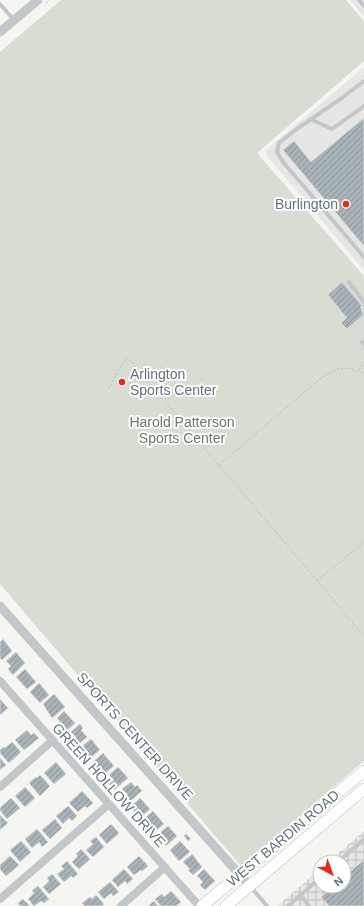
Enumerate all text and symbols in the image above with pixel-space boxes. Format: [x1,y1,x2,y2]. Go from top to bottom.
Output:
place label: Burlington [275,196,338,212]
marker: Burlington [341,199,351,209]
place label: Arlington Sports Center [130,366,217,398]
marker: Arlington Sports Center [117,377,127,387]
park label: Harold Patterson Sports Center [129,414,235,446]
street label: SPORTS CENTER DRIVE [74,669,196,803]
street label: GREEN HOLLOW DRIVE [49,720,169,850]
street label: WEST BARDIN ROAD [223,786,343,890]
north arrow [312,854,352,894]

